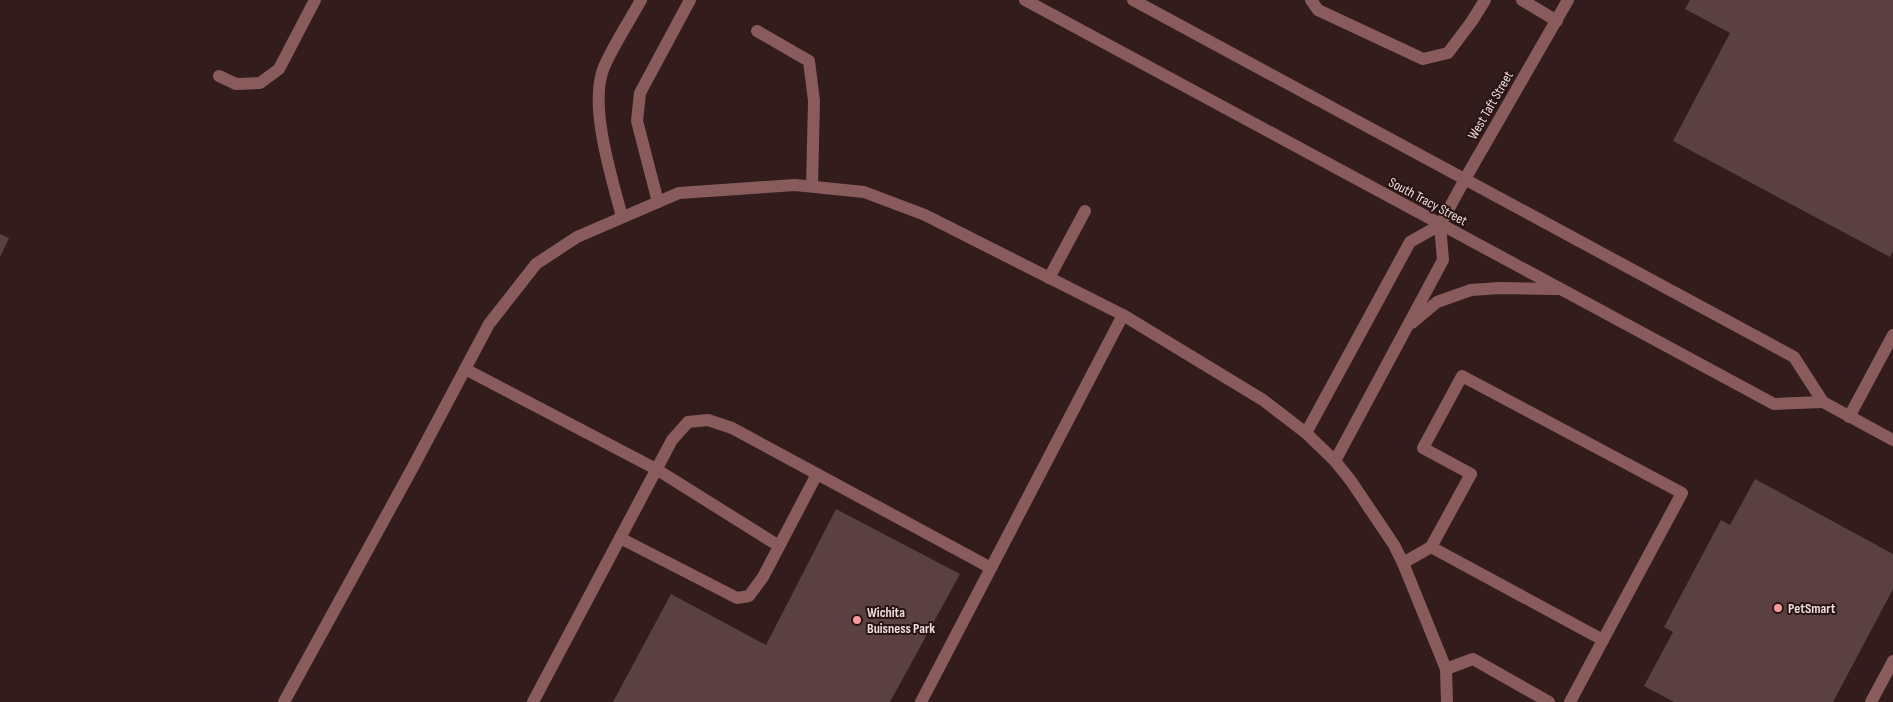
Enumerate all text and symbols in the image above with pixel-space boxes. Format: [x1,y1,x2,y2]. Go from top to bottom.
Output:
street label: West Taft Street [1464,68,1517,143]
street label: South Tracy Street [1386,174,1470,229]
place label: PetSmart [1788,600,1836,617]
marker: PetSmart [1772,602,1784,614]
place label: Wichita Buisness Park [867,604,935,637]
marker: Wichita Buisness Park [851,614,863,626]

